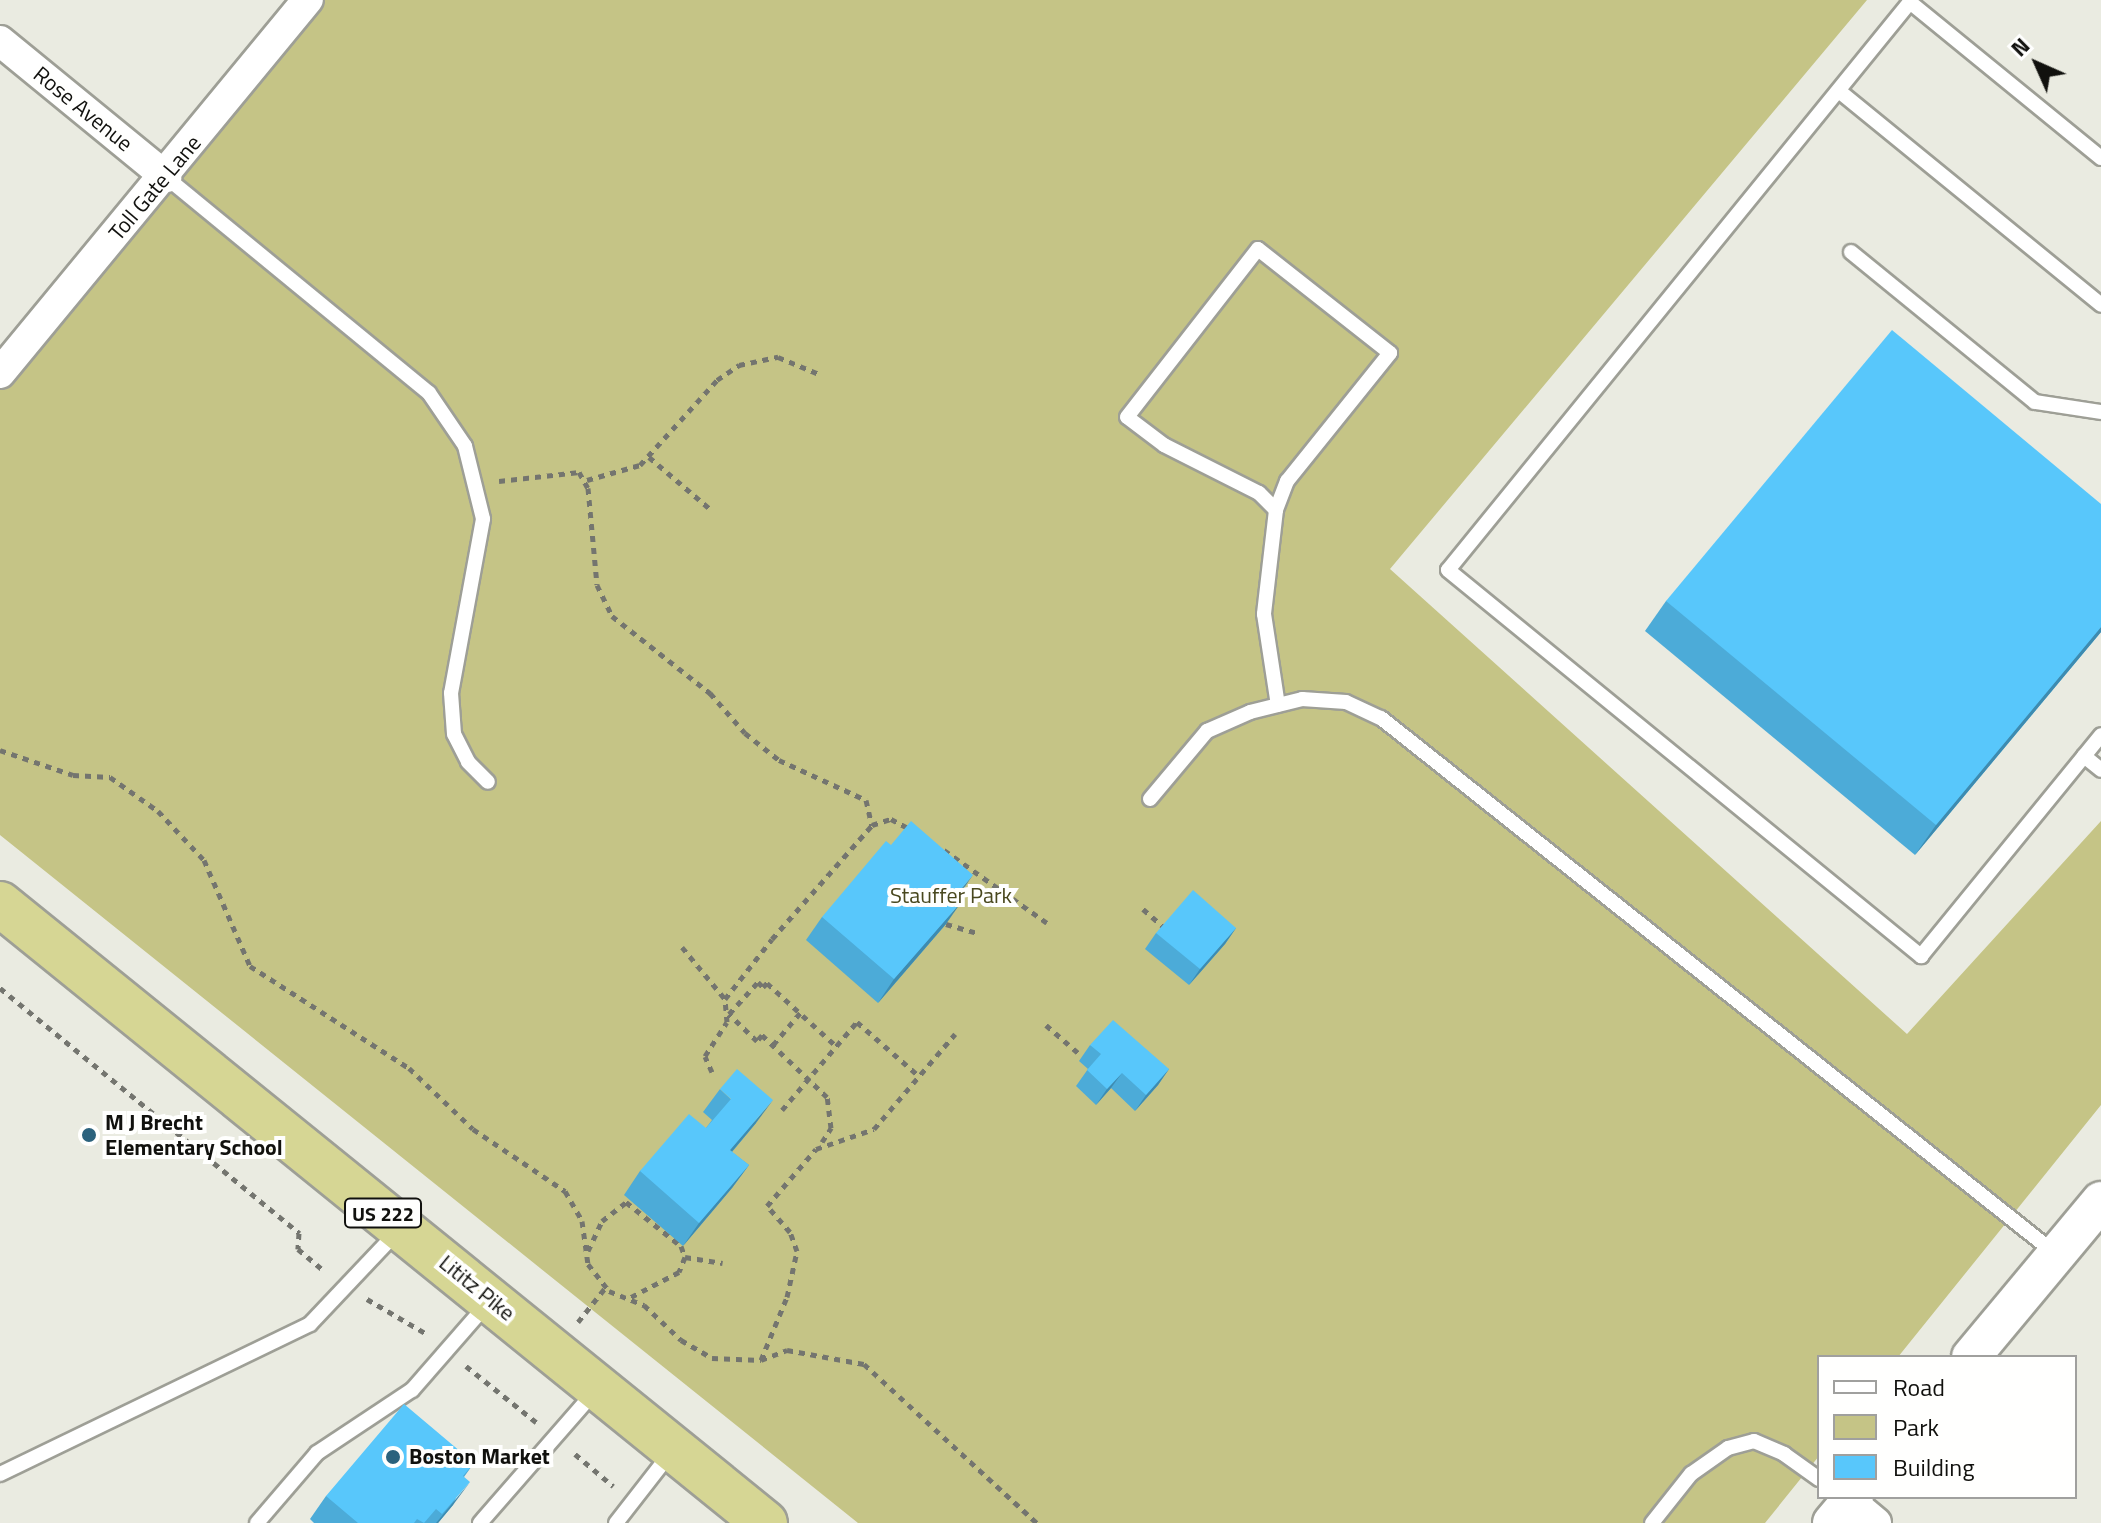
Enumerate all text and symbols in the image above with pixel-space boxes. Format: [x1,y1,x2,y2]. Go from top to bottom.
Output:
north arrow [1997,24,2077,104]
text: N [2003,30,2037,64]
street label: Rose Avenue [28,61,138,157]
street label: Toll Gate Lane [103,130,207,246]
park label: Stauffer Park [890,883,1012,909]
place label: M J Brecht Elementary School [105,1109,283,1160]
marker: M J Brecht Elementary School [80,1126,98,1144]
road number: US 222 [343,1197,423,1229]
street label: Lititz Pike [434,1250,520,1326]
legend [1817,1355,2077,1499]
text: Road [1893,1369,1945,1405]
text: Park [1893,1409,1939,1445]
place label: Boston Market [409,1444,550,1470]
marker: Boston Market [384,1448,402,1466]
text: Building [1893,1449,1975,1485]

